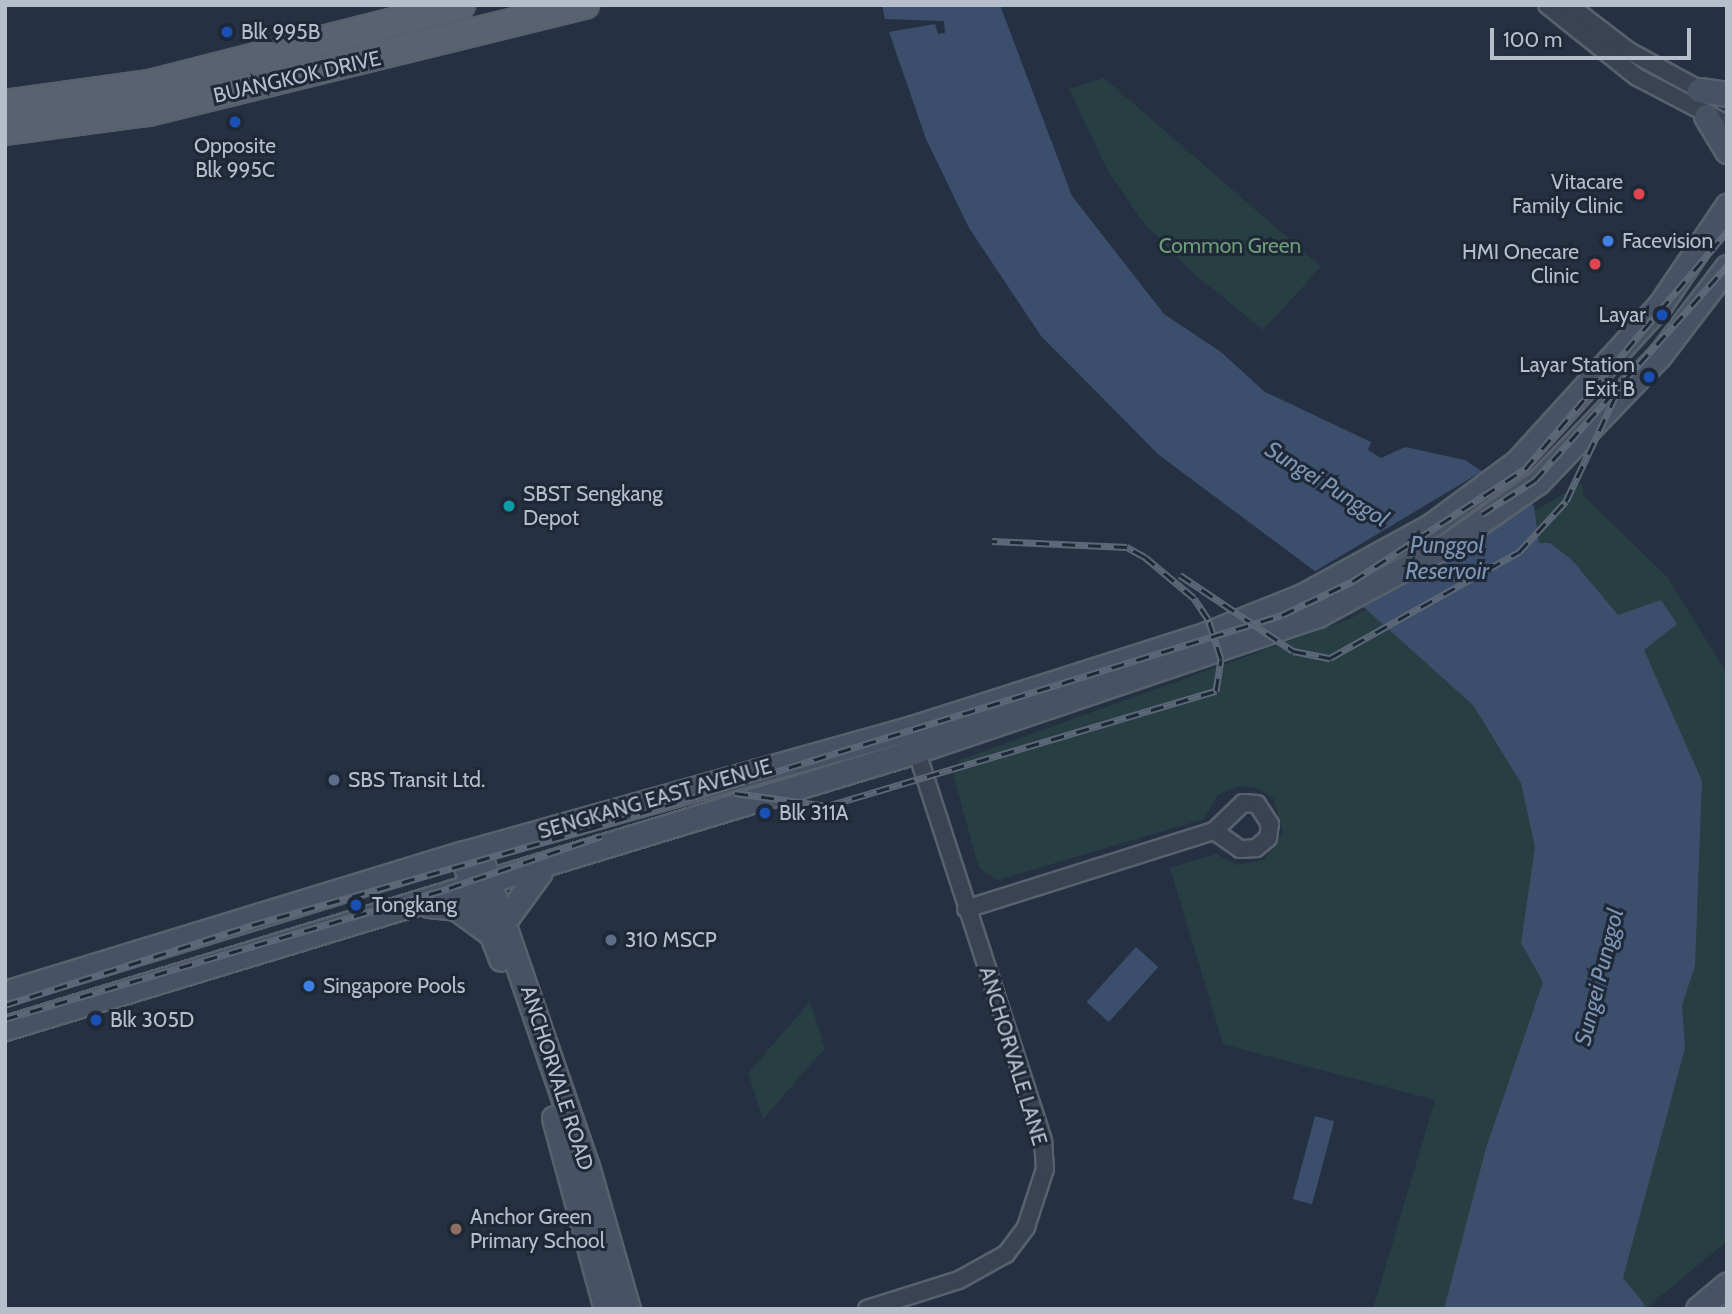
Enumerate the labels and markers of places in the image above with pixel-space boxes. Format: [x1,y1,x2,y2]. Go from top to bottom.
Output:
place label: Blk 995B [241,19,320,45]
marker: Blk 995B [219,24,235,40]
marker: Opposite Blk 995C [227,114,243,130]
place label: Opposite Blk 995C [194,133,276,183]
place label: Vitacare Family Clinic [1512,169,1623,219]
marker: Vitacare Family Clinic [1629,184,1649,204]
place label: Facevision [1622,228,1713,254]
marker: Facevision [1600,233,1616,249]
place label: HMI Onecare Clinic [1462,239,1579,289]
marker: HMI Onecare Clinic [1585,254,1605,274]
place label: Layar [1599,302,1646,328]
marker: Layar [1652,305,1672,325]
place label: Layar Station Exit B [1519,352,1635,402]
marker: Layar Station Exit B [1641,369,1657,385]
place label: SBST Sengkang Depot [523,481,663,531]
marker: SBST Sengkang Depot [501,498,517,514]
place label: SBS Transit Ltd. [348,767,485,793]
marker: SBS Transit Ltd. [326,772,342,788]
place label: Blk 311A [779,800,848,826]
marker: Blk 311A [757,805,773,821]
place label: Tongkang [372,892,457,918]
marker: Tongkang [346,895,366,915]
place label: 310 MSCP [625,927,717,953]
marker: 310 MSCP [603,932,619,948]
place label: Singapore Pools [323,973,465,999]
marker: Singapore Pools [301,978,317,994]
place label: Blk 305D [110,1007,194,1033]
marker: Blk 305D [88,1012,104,1028]
place label: Anchor Green Primary School [470,1204,605,1254]
marker: Anchor Green Primary School [448,1221,464,1237]

